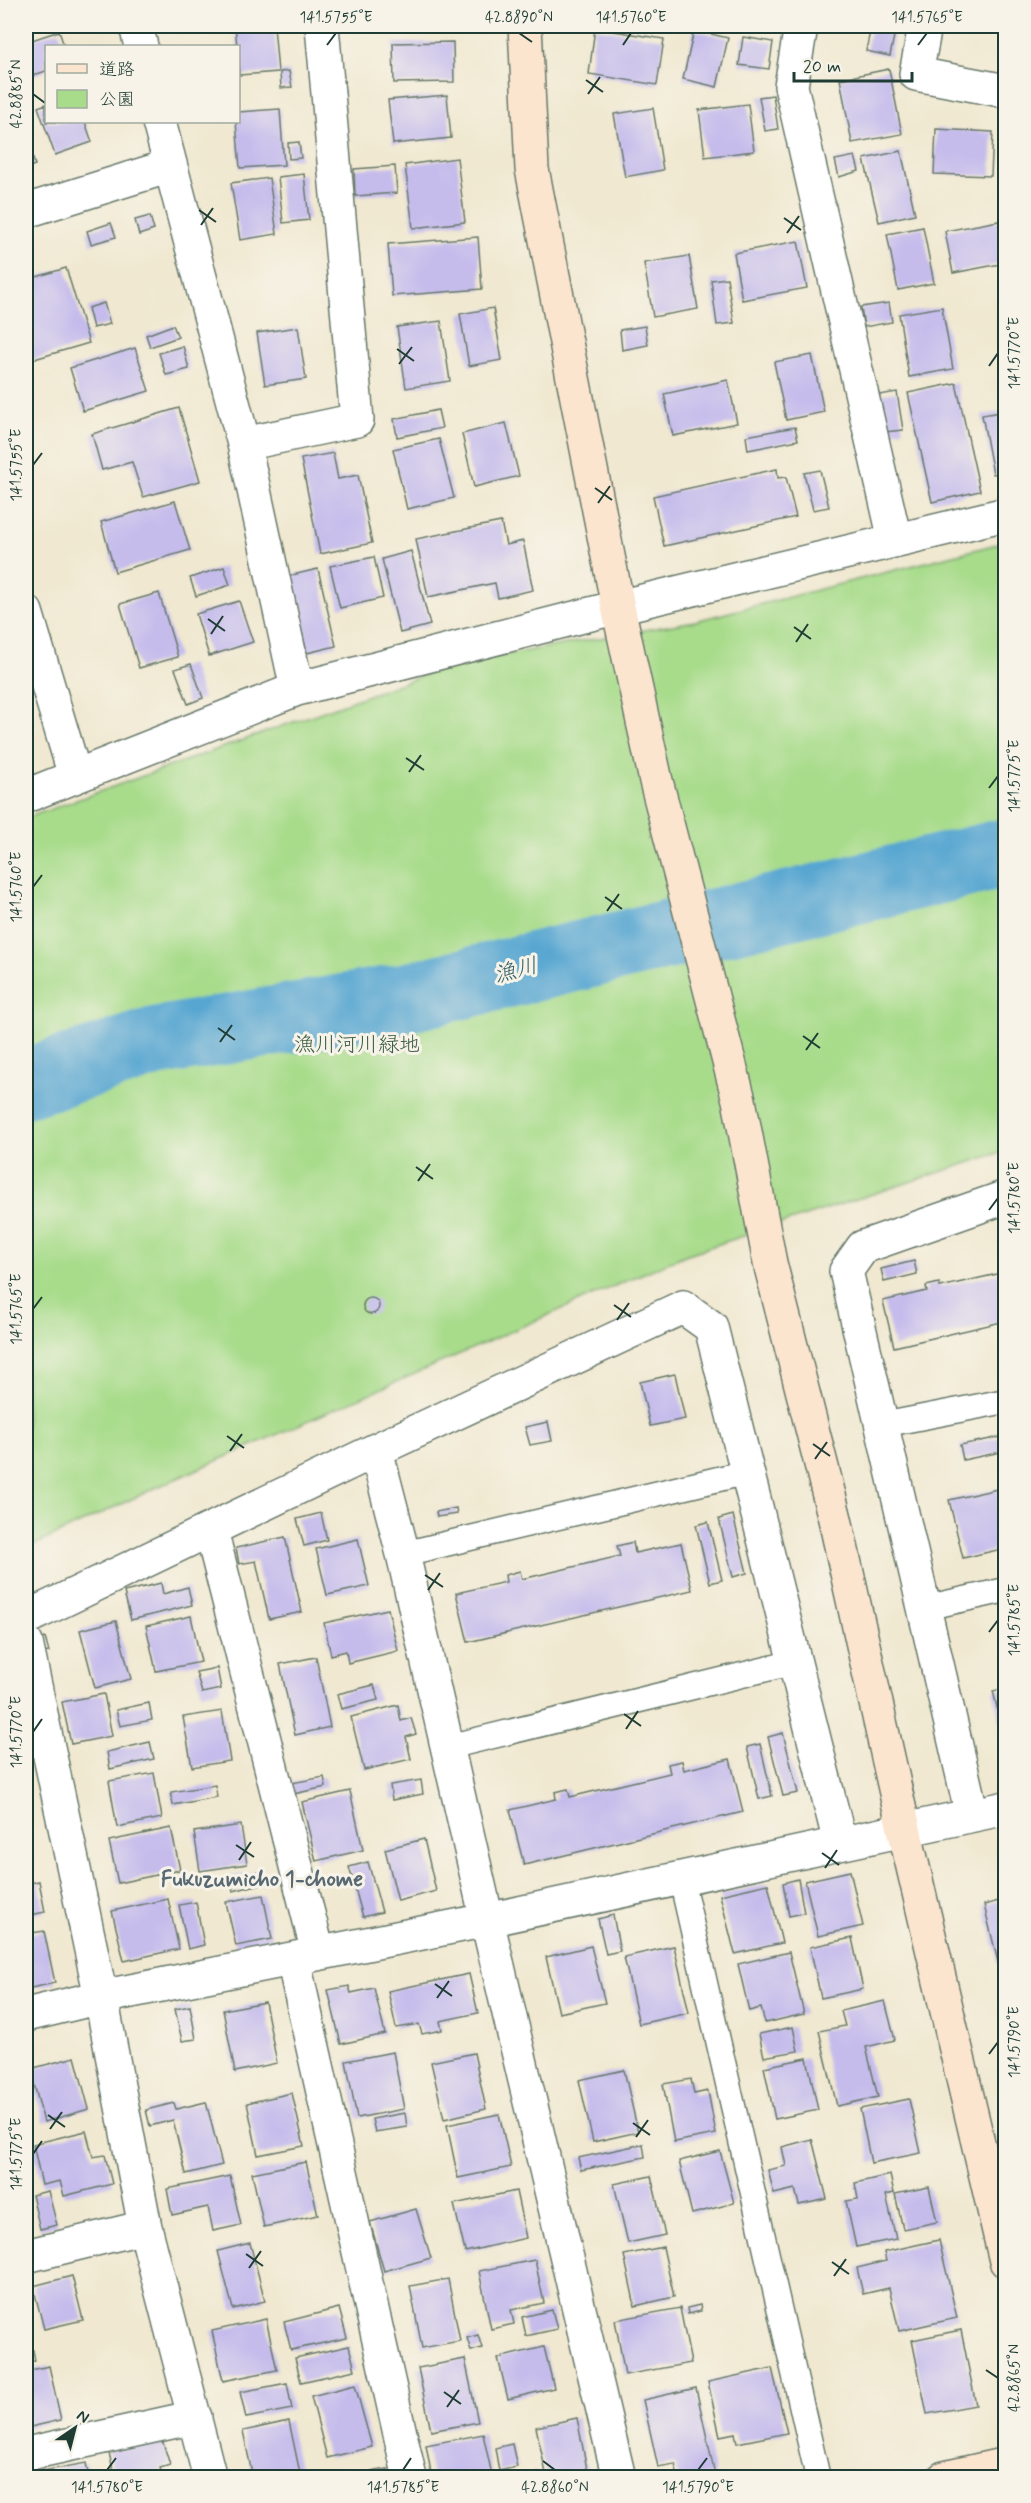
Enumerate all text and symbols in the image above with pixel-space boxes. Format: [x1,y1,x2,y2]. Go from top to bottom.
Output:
text: 141.5755°E [300,8,373,28]
text: 42.8890°N [485,8,553,28]
text: 141.5760°E [596,8,667,28]
text: 141.5765°E [891,8,963,28]
legend [45,45,240,123]
scale bar [794,45,912,83]
text: 20 m [803,55,841,79]
text: 道路 [99,58,135,82]
text: 42.8885°N [7,59,27,129]
text: 公園 [99,88,135,112]
text: 141.5770°E [1005,317,1025,389]
text: 141.5755°E [7,428,27,501]
text: 141.5775°E [1005,739,1025,812]
text: 141.5760°E [7,851,27,923]
water label: 漁川 [491,952,541,990]
park label: 漁川河川緑地 [294,1031,420,1059]
text: 141.5780°E [1005,1162,1025,1234]
text: 141.5765°E [7,1273,27,1345]
text: 141.5785°E [1005,1583,1025,1656]
text: 141.5770°E [7,1696,27,1768]
district label: Fukuzumicho 1-chome [161,1866,363,1894]
text: 141.5790°E [1005,2006,1025,2078]
text: 141.5775°E [7,2117,27,2190]
text: 42.8865°N [1005,2344,1025,2412]
north arrow [45,2398,105,2458]
text: N [72,2405,93,2429]
text: 141.5780°E [71,2478,143,2498]
text: 141.5785°E [367,2478,440,2498]
text: 42.8860°N [521,2478,589,2498]
text: 141.5790°E [662,2478,734,2498]

